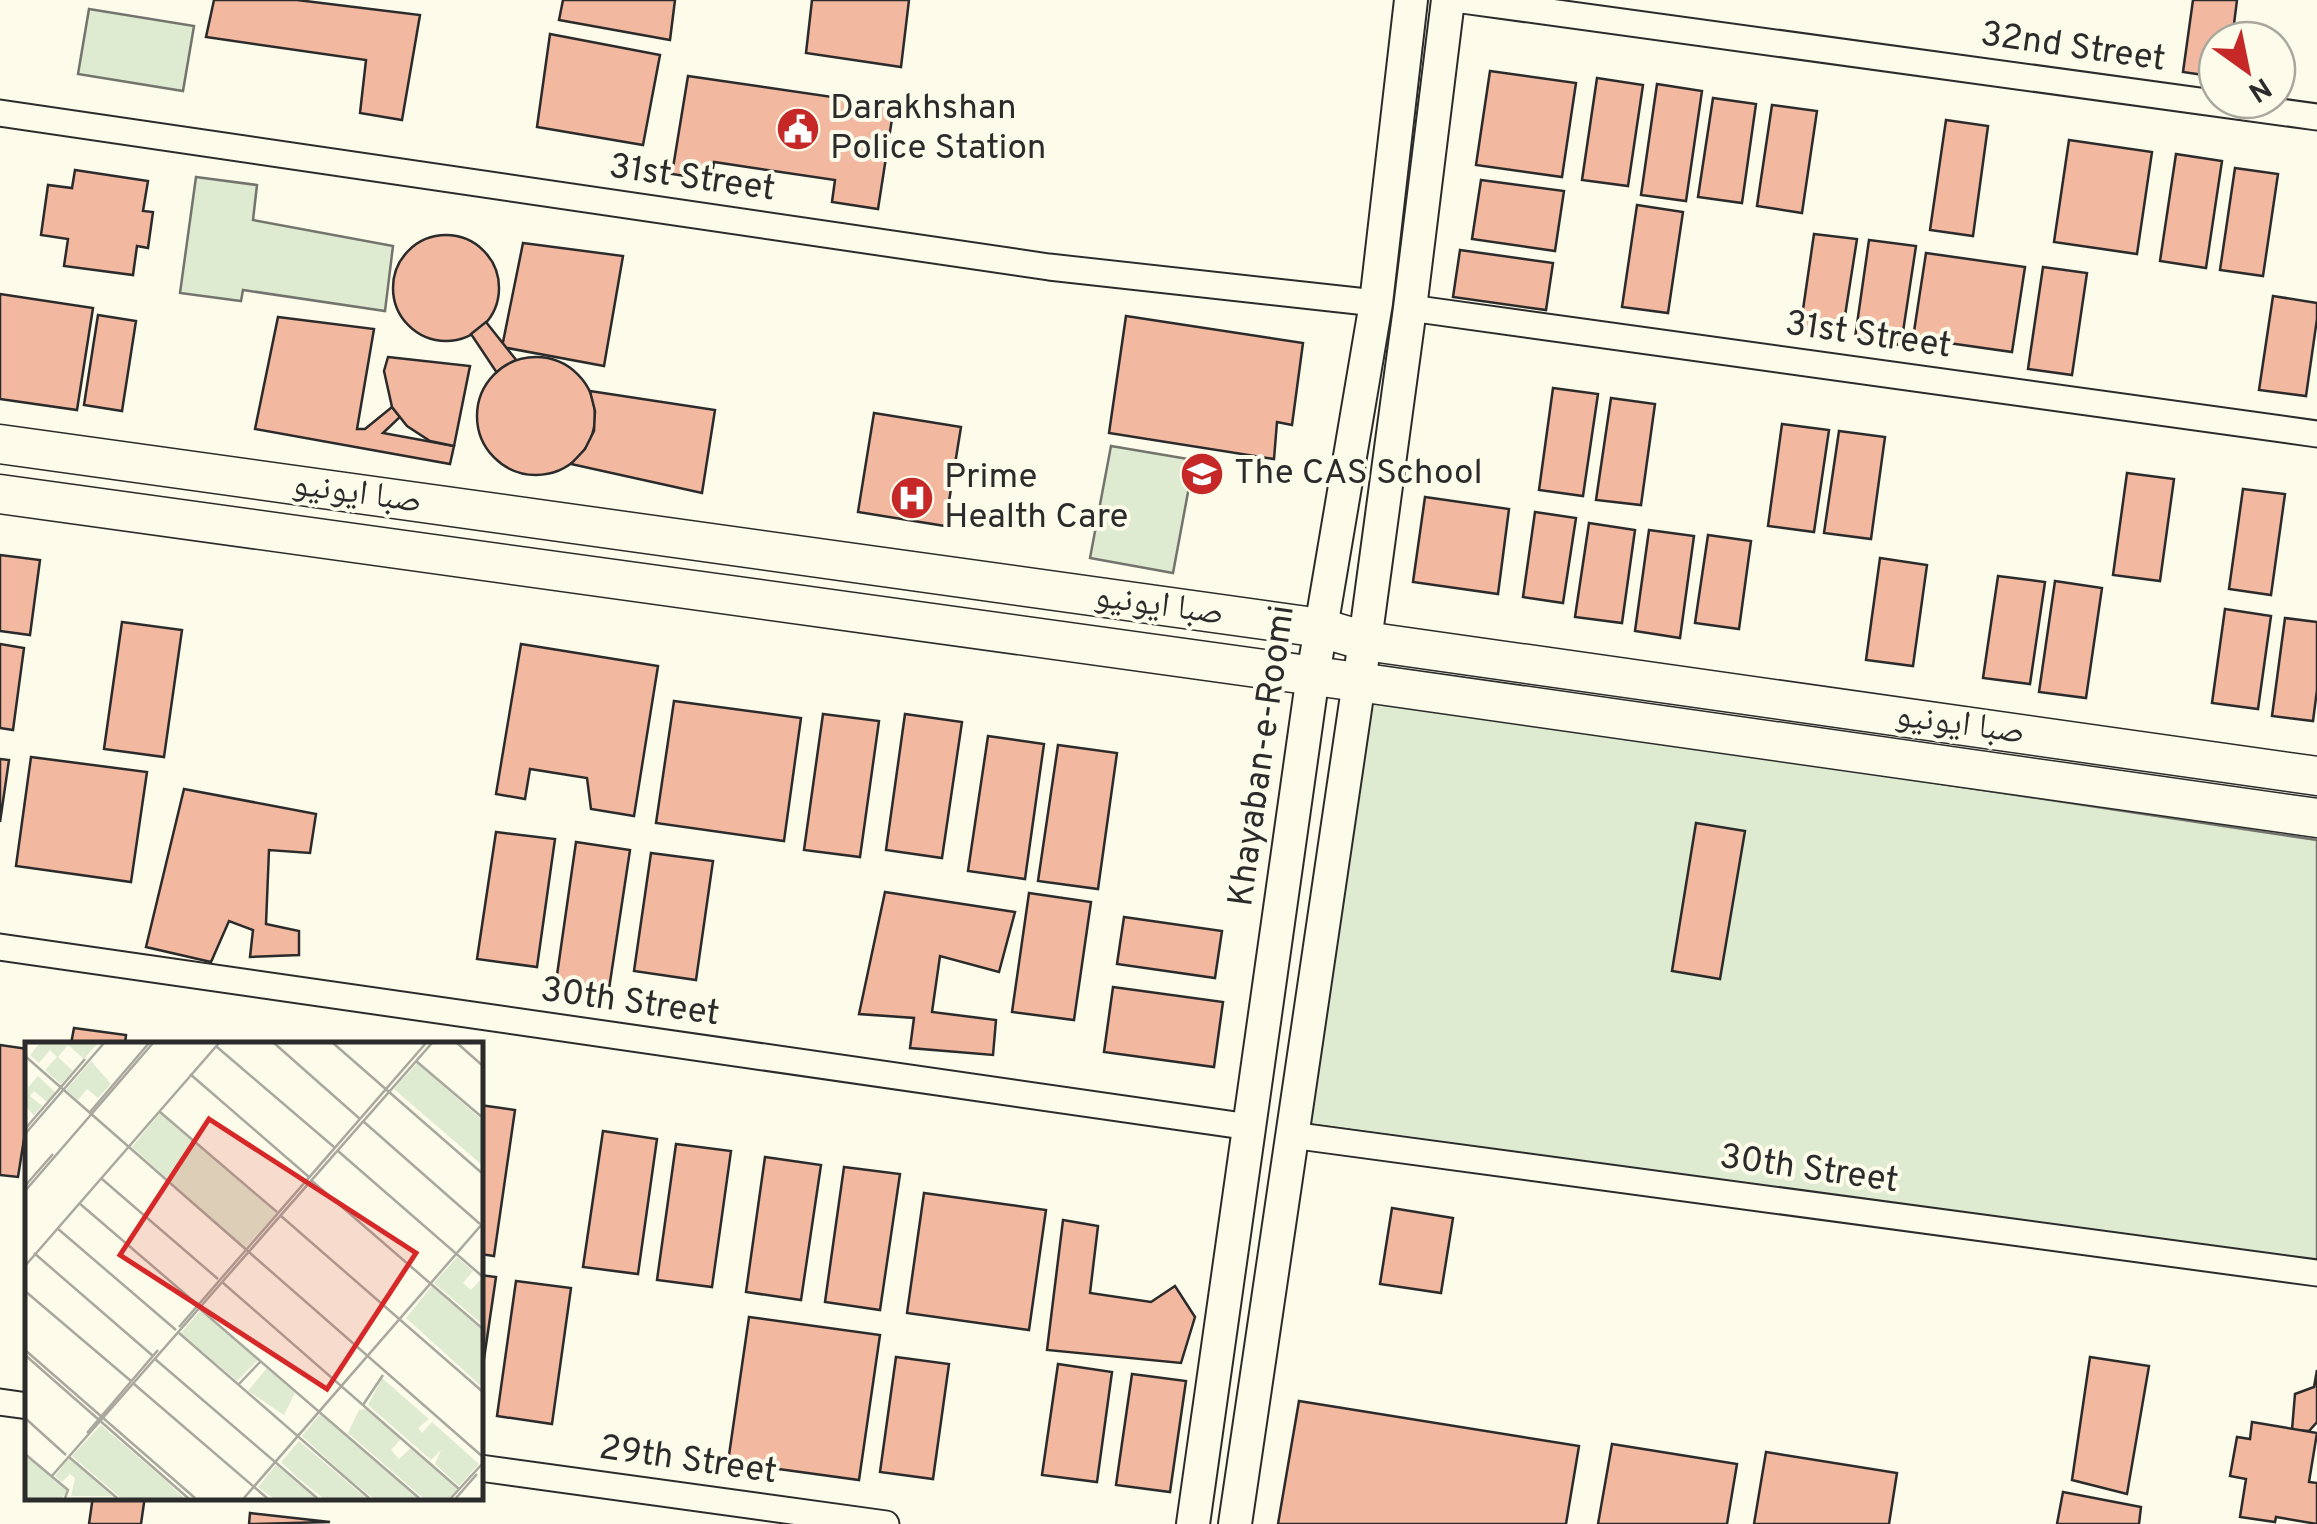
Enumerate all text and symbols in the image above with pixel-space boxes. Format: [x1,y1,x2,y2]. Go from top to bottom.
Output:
street label: 32nd Street [1978,13,2168,83]
north arrow [2197,20,2297,120]
text: N [2241,68,2277,109]
place label: Darakhshan Police Station [830,87,1046,171]
public building icon: Darakhshan Police Station [775,106,821,152]
street label: 31st Street [606,146,778,212]
street label: 31st Street [1782,303,1954,369]
school or university icon: The CAS School [1179,451,1225,497]
place label: The CAS School [1234,452,1483,496]
place label: Prime Health Care [944,456,1128,540]
street label: صبا ایونیو [290,463,424,525]
hospital icon: Prime Health Care [889,475,935,521]
street label: صبا ایونیو [1092,575,1226,637]
street label: Khayaban-e-Roomi [1220,603,1306,909]
street label: صبا ایونیو [1893,694,2027,756]
street label: 30th Street [538,969,722,1037]
inset map [25,1042,482,1499]
street label: 30th Street [1717,1136,1901,1204]
street label: 29th Street [596,1427,780,1495]

